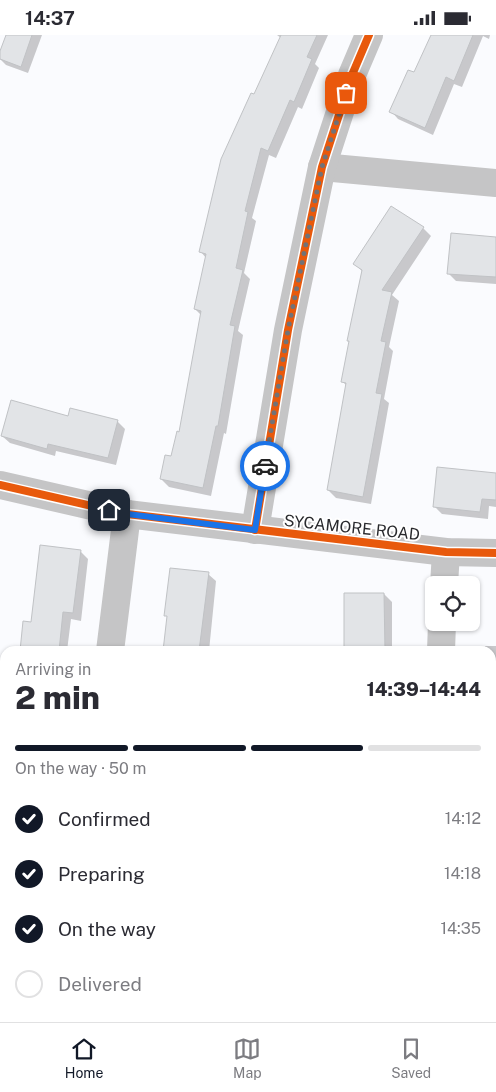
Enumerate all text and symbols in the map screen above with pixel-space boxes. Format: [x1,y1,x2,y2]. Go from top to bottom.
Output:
text: 14:37 [25,7,75,29]
pin [325,72,367,114]
icon: bag [332,79,360,107]
courier [240,441,290,491]
icon: car [251,452,279,480]
pin [88,489,130,531]
icon: home [95,496,123,524]
street label: SYCAMORE ROAD [283,511,421,544]
map controls [425,576,480,631]
button: locate [425,576,480,631]
text: Arriving in [15,660,91,679]
text: 14:39–14:44 [366,678,481,700]
text: 2 min [15,679,100,716]
text: On the way · 50 m [15,759,146,778]
icon: check [15,805,43,833]
text: Confirmed [58,808,151,830]
text: 14:12 [445,809,481,828]
icon: check [15,860,43,888]
text: Preparing [58,863,145,885]
text: 14:18 [444,864,481,883]
icon: check [15,915,43,943]
text: On the way [58,918,156,940]
text: 14:35 [440,919,481,938]
text: Delivered [58,973,142,995]
tab: Home [65,1035,103,1081]
tab: Map [233,1035,261,1081]
tab: Saved [391,1035,431,1081]

